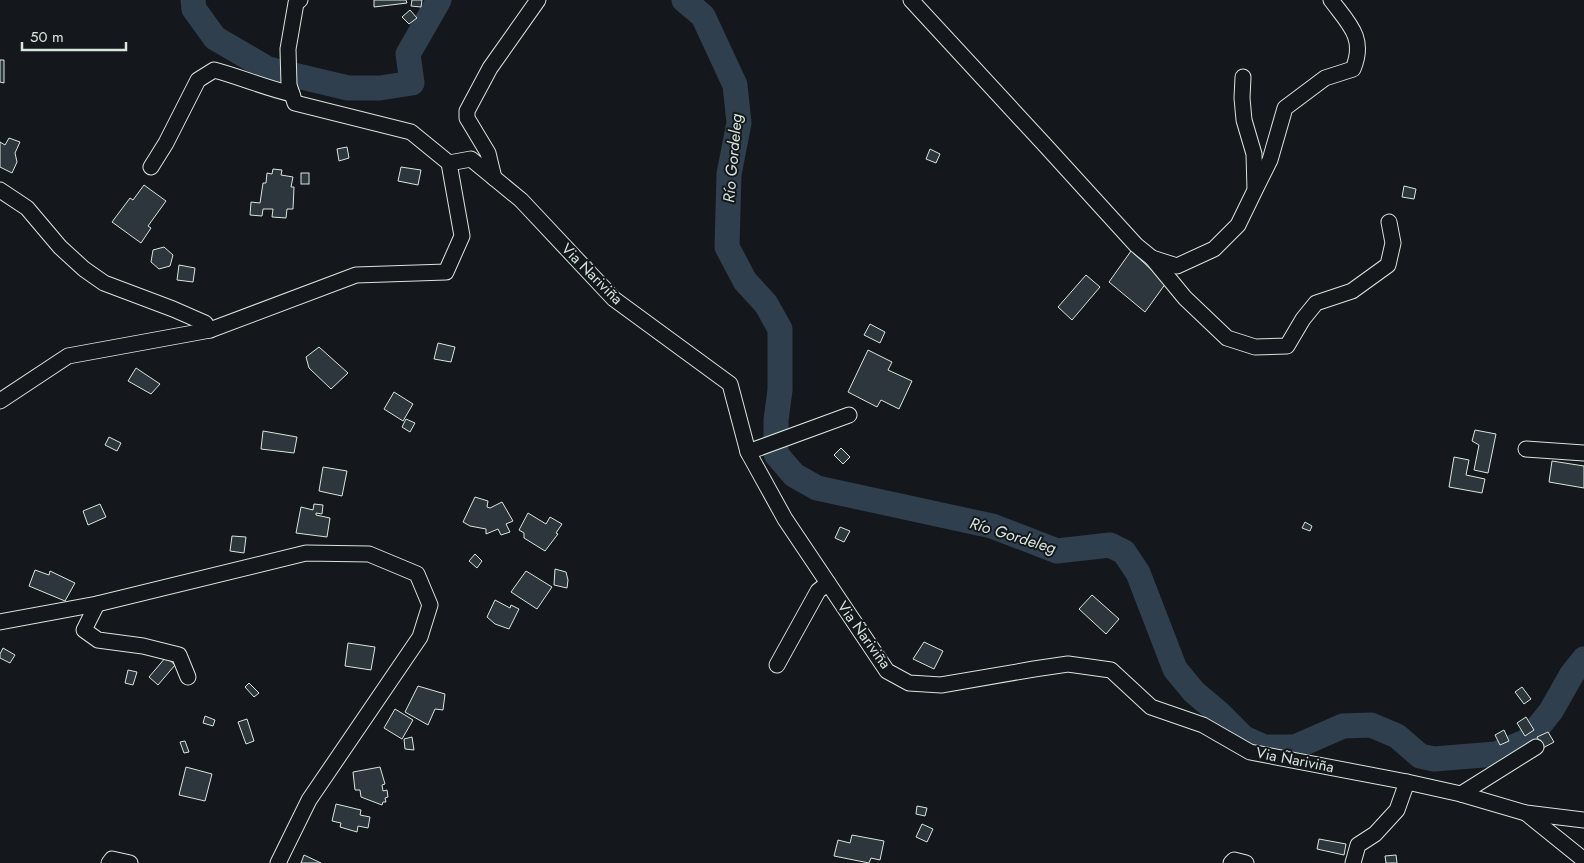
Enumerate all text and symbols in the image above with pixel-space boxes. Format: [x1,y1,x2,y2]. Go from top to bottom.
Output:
scale bar [22,20,126,52]
text: 50 m [30,26,64,48]
water label: Río Gordeleg [717,113,748,203]
street label: Via Ñariviña [556,238,628,310]
water label: Río Gordeleg [967,511,1059,560]
street label: Via Ñariviña [832,597,896,673]
street label: Via Ñariviña [1254,742,1336,778]

